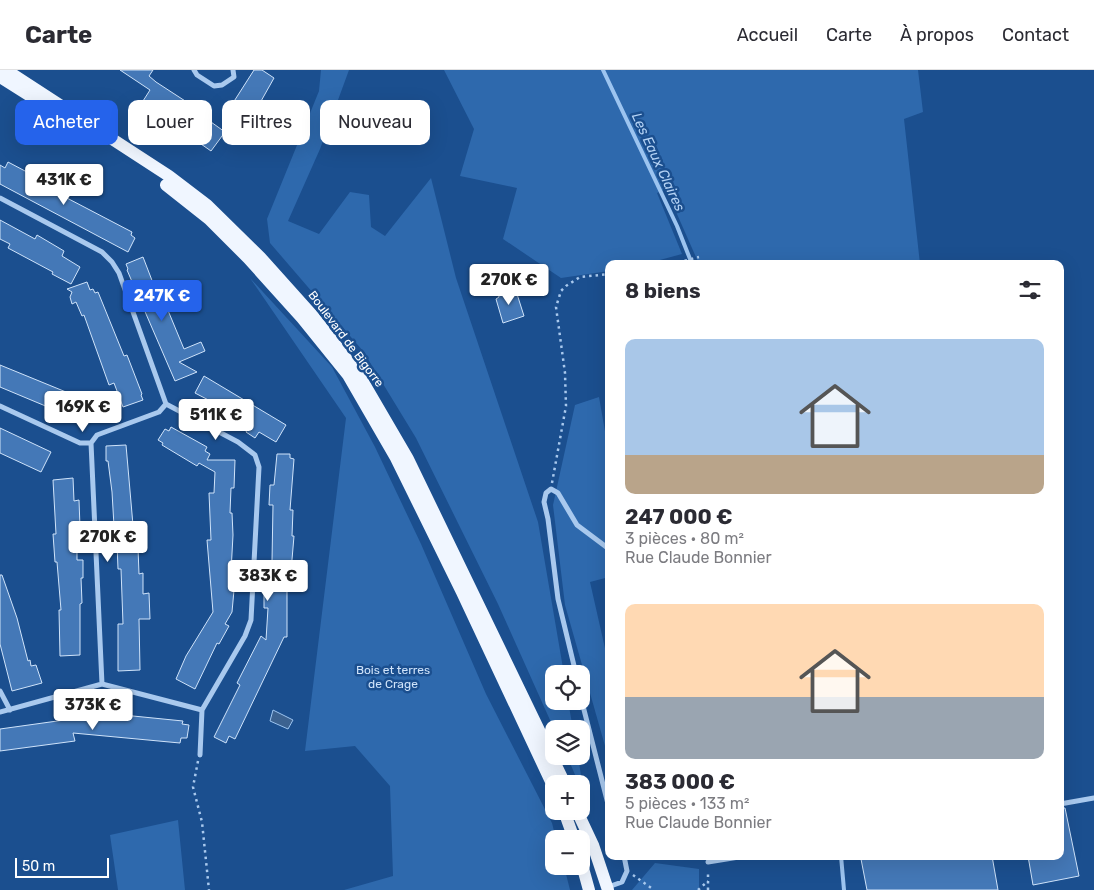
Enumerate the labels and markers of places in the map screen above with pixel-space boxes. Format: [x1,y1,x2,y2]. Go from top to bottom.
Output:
pin: 431K € [23,164,105,206]
pin: 270K € [468,264,550,306]
pin: 247K € [121,280,203,322]
pin: 169K € [42,390,124,433]
pin: 511K € [175,398,257,441]
pin: 270K € [67,520,149,563]
pin: 383K € [227,560,309,602]
pin: 373K € [52,688,134,731]

